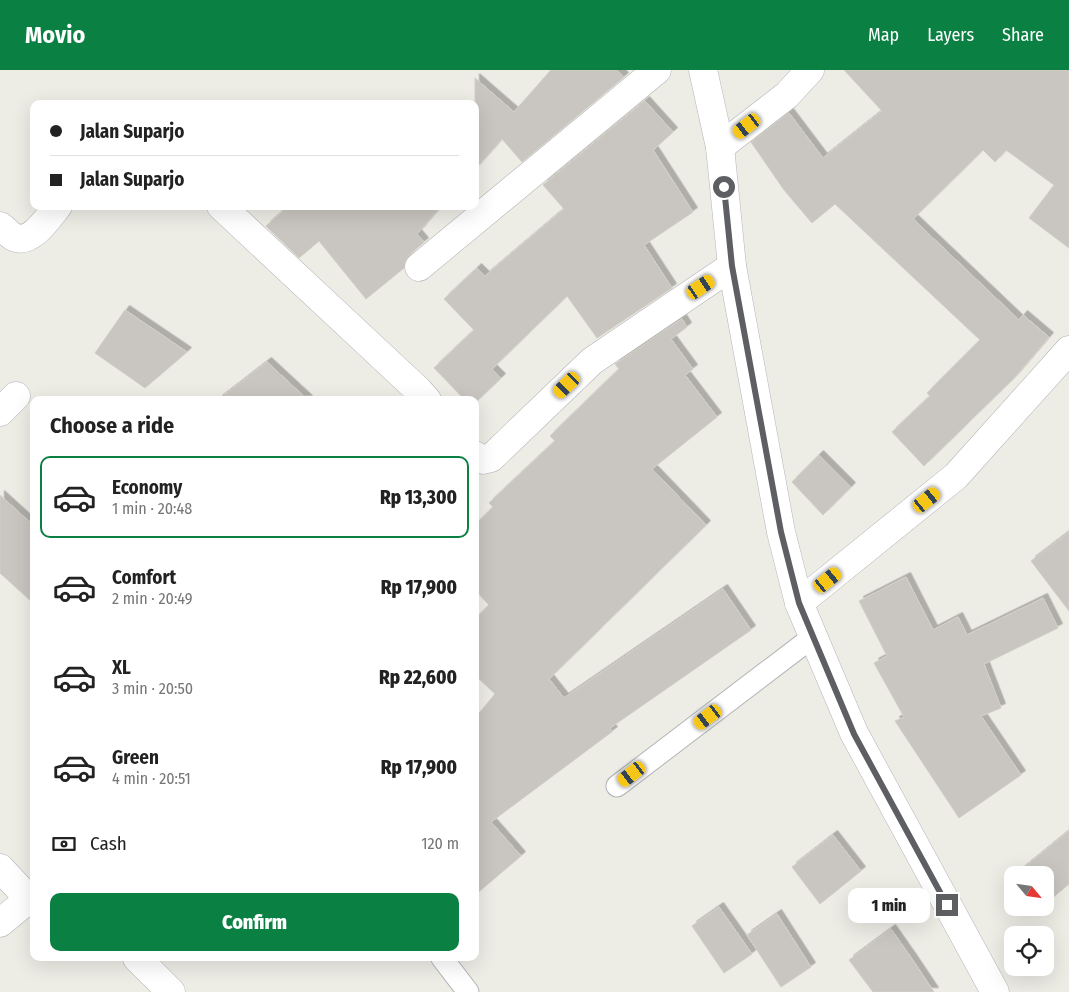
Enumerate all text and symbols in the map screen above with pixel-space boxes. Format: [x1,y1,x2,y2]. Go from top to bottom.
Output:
text: Movio [25,21,85,49]
text: Map [868,24,899,46]
text: Layers [927,24,974,46]
text: Share [1002,24,1044,46]
car [730,111,763,141]
text: Jalan Suparjo [80,120,184,143]
text: Jalan Suparjo [80,168,184,191]
route start [713,176,735,198]
car [684,272,717,302]
car [550,369,583,401]
text: Choose a ride [50,412,174,439]
icon: car [52,475,97,520]
text: Economy [112,476,182,499]
car [910,485,943,515]
text: Rp 13,300 [380,486,457,509]
text: 1 min · 20:48 [112,499,192,518]
icon: car [52,565,97,610]
car [811,565,844,595]
text: Comfort [112,566,176,589]
text: Rp 17,900 [381,576,457,599]
text: 2 min · 20:49 [112,589,192,608]
icon: car [52,655,97,700]
text: XL [112,656,131,679]
text: Rp 22,600 [379,666,457,689]
text: 3 min · 20:50 [112,679,193,698]
car [691,702,724,732]
icon: car [52,745,97,790]
text: Green [112,746,159,769]
text: Rp 17,900 [381,756,457,779]
car [615,759,648,789]
text: 4 min · 20:51 [112,769,191,788]
icon: cash [50,830,78,858]
text: Cash [90,832,127,855]
text: 120 m [421,834,459,853]
north arrow [1004,866,1054,916]
map controls [1004,866,1054,976]
callout: 1 min [847,888,930,922]
button: Confirm [50,893,459,951]
route end [936,894,958,916]
text: 1 min [872,896,906,915]
button: locate [1004,926,1054,976]

